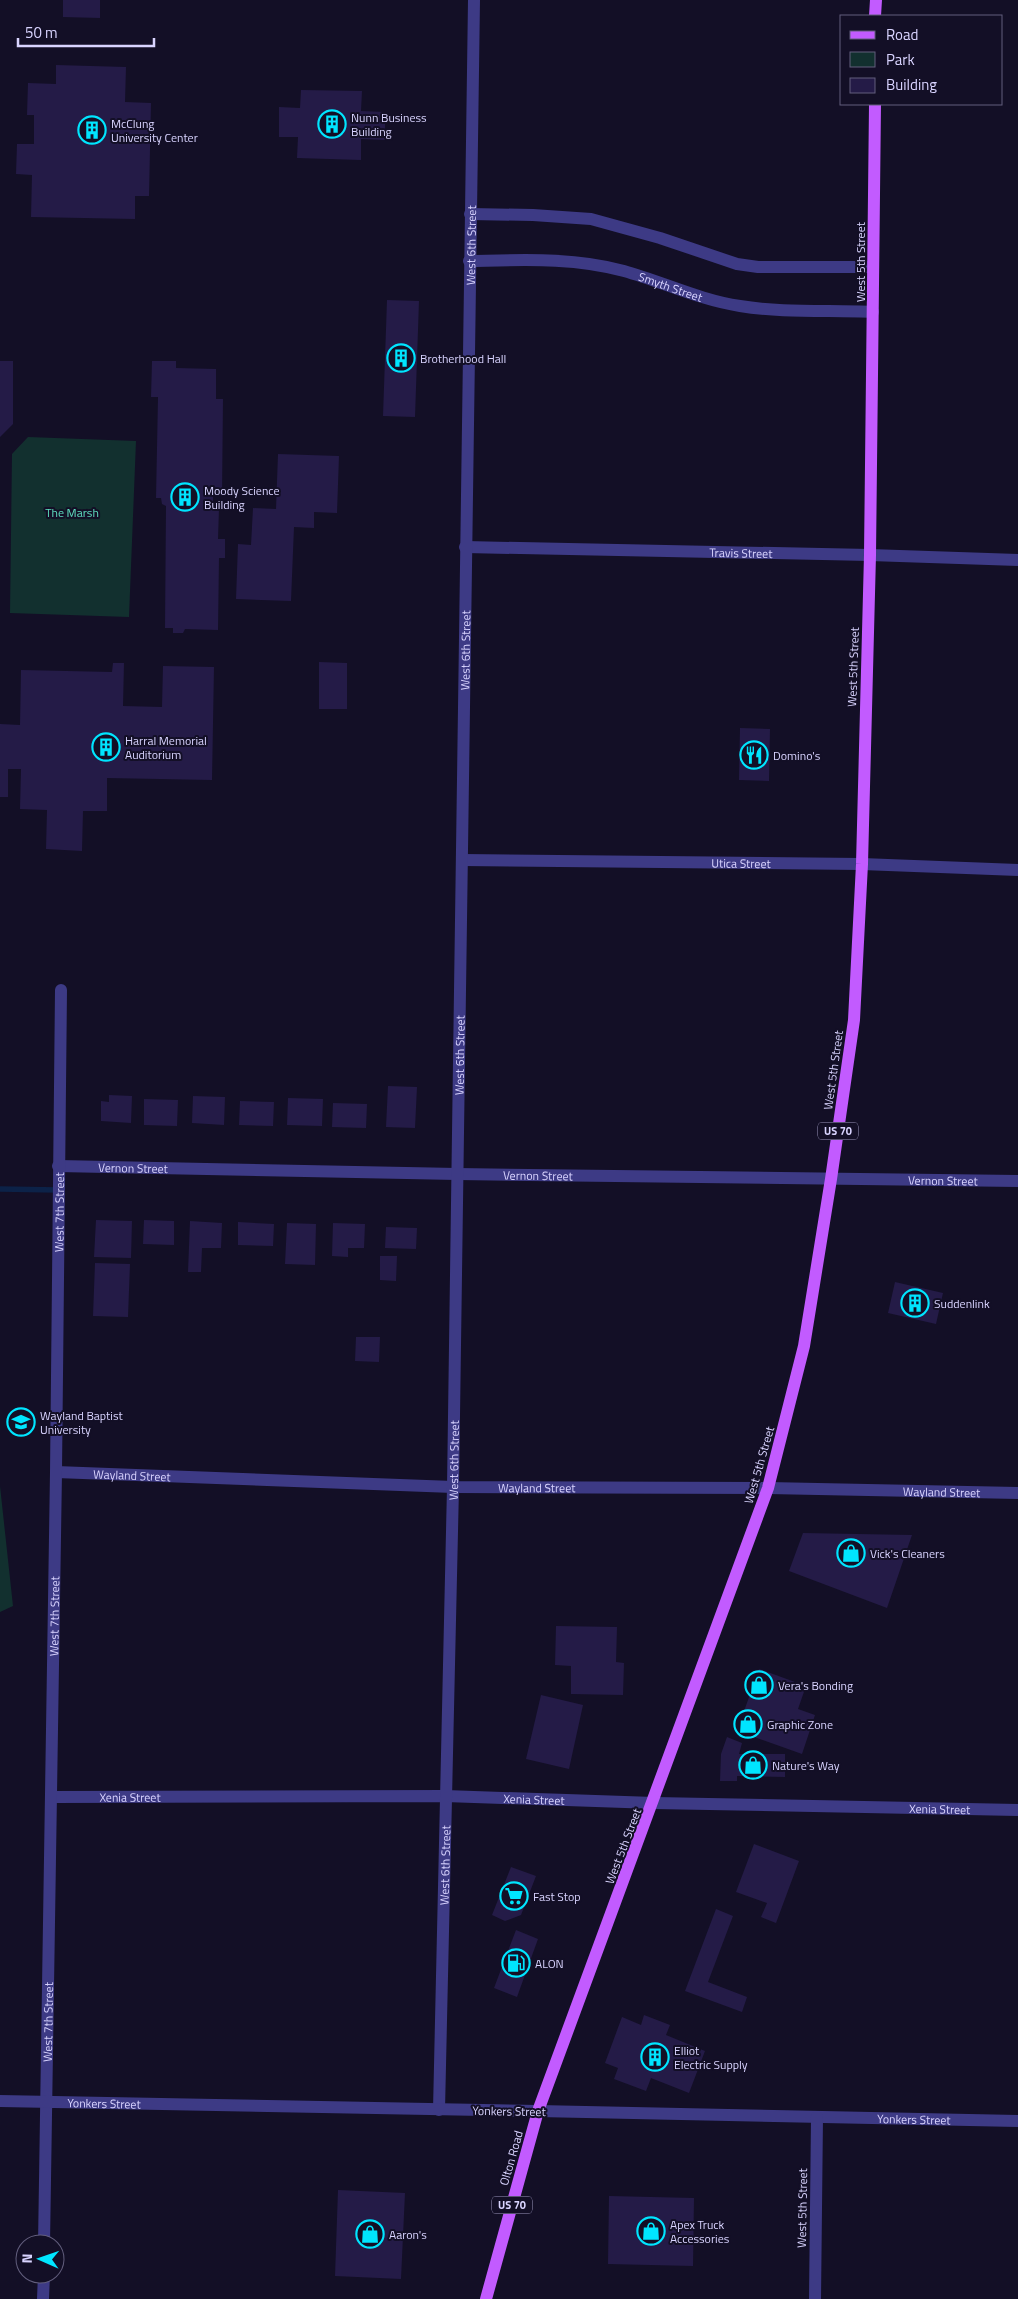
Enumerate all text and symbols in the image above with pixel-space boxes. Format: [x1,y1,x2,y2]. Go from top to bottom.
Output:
scale bar [18,15,154,47]
legend [840,15,1003,105]
text: 50 m [25,21,58,44]
text: Road [886,23,918,46]
text: Park [886,48,915,71]
text: Building [886,73,937,96]
place label: Nunn Business Building [351,108,427,141]
building icon: Nunn Business Building [317,109,347,139]
place label: McClung University Center [111,114,198,147]
building icon: McClung University Center [77,115,107,145]
street label: West 6th Street [460,204,481,285]
street label: West 5th Street [851,221,870,302]
street label: Smyth Street [636,267,706,306]
building icon: Brotherhood Hall [386,343,416,373]
place label: Brotherhood Hall [420,349,506,368]
place label: Moody Science Building [204,481,280,514]
building icon: Moody Science Building [170,482,200,512]
park label: The Marsh [45,503,99,522]
street label: Travis Street [709,542,773,563]
street label: West 6th Street [455,609,475,690]
street label: West 5th Street [842,626,864,707]
place label: Harral Memorial Auditorium [125,731,207,764]
building icon: Harral Memorial Auditorium [91,732,121,762]
restaurant icon: Domino's [739,740,769,770]
place label: Domino's [773,746,821,765]
street label: Utica Street [711,853,772,873]
street label: West 6th Street [449,1014,469,1095]
street label: West 5th Street [818,1028,848,1111]
road number: US 70 [818,1122,858,1140]
street label: Vernon Street [98,1157,169,1178]
street label: Vernon Street [503,1165,574,1185]
street label: Vernon Street [908,1170,979,1190]
street label: West 7th Street [49,1171,69,1252]
building icon: Suddenlink [900,1288,930,1318]
place label: Suddenlink [934,1294,990,1313]
place label: Wayland Baptist University [40,1406,124,1439]
school or university icon: Wayland Baptist University [6,1407,36,1437]
street label: West 6th Street [443,1419,463,1500]
street label: West 5th Street [739,1423,779,1506]
street label: Wayland Street [93,1464,172,1486]
street label: Wayland Street [498,1478,576,1497]
street label: Wayland Street [903,1481,981,1502]
shop icon: Vick's Cleaners [836,1538,866,1568]
place label: Vick's Cleaners [870,1544,945,1563]
street label: West 7th Street [44,1575,64,1656]
shop icon: Vera's Bonding [744,1670,774,1700]
place label: Vera's Bonding [778,1676,853,1695]
shop icon: Graphic Zone [733,1709,763,1739]
place label: Graphic Zone [767,1715,833,1734]
shop icon: Nature's Way [738,1750,768,1780]
place label: Nature's Way [772,1756,840,1775]
street label: Xenia Street [99,1787,161,1806]
street label: Xenia Street [503,1788,566,1810]
street label: Xenia Street [909,1798,971,1819]
street label: West 5th Street [600,1805,646,1887]
street label: West 6th Street [434,1824,455,1905]
supermarket icon: Fast Stop [499,1881,529,1911]
place label: Fast Stop [533,1887,581,1906]
fuel station icon: ALON [501,1948,531,1978]
place label: ALON [535,1954,564,1973]
street label: West 7th Street [37,1981,58,2062]
place label: Elliot Electric Supply [674,2041,748,2074]
building icon: Elliot Electric Supply [640,2042,670,2072]
street label: Yonkers Street [67,2093,142,2113]
street label: Yonkers Street [472,2101,547,2121]
street label: Yonkers Street [877,2109,952,2129]
street label: Olton Road [494,2128,528,2188]
street label: West 5th Street [792,2167,812,2248]
road number: US 70 [492,2196,532,2214]
place label: Apex Truck Accessories [670,2215,730,2248]
shop icon: Apex Truck Accessories [636,2216,666,2246]
shop icon: Aaron's [355,2219,385,2249]
place label: Aaron's [389,2225,427,2244]
north arrow [15,2234,65,2284]
text: N [16,2253,37,2264]

